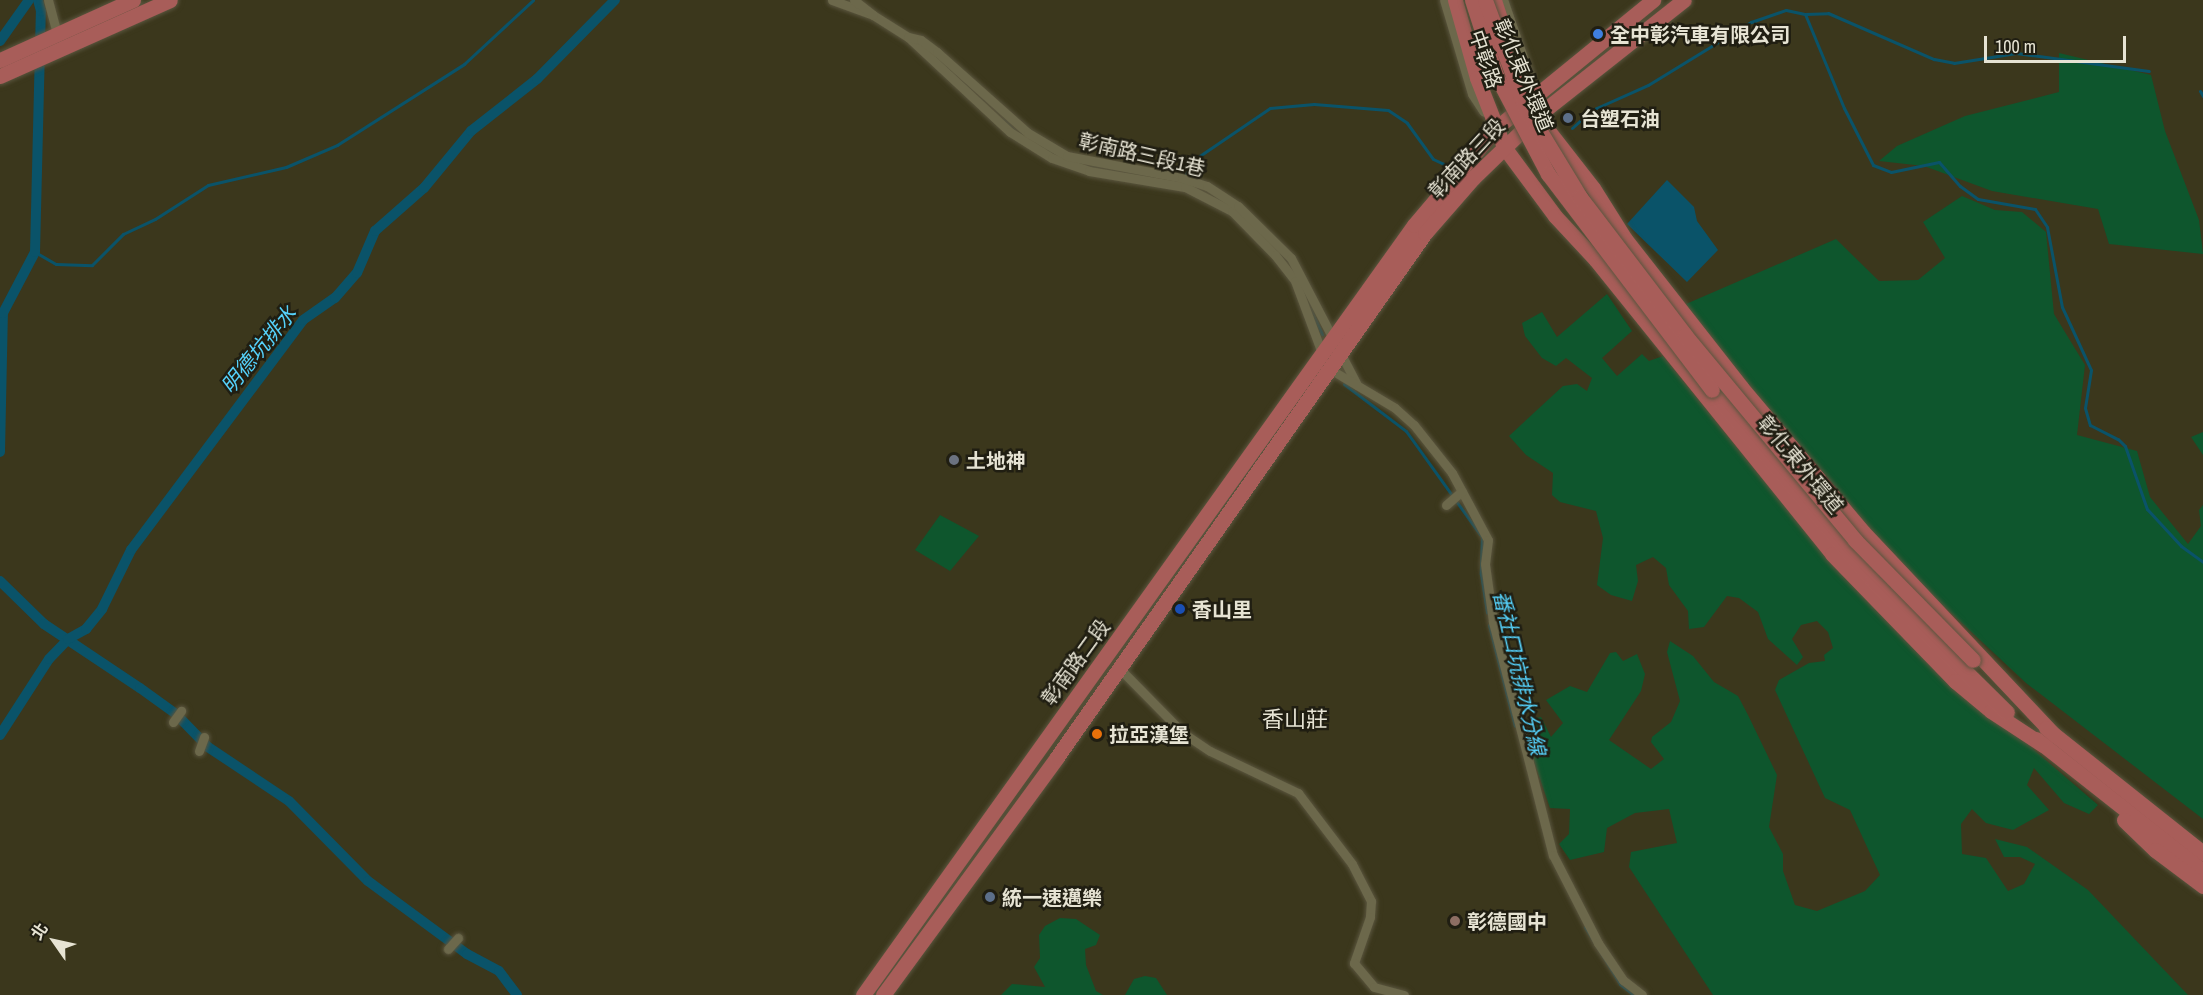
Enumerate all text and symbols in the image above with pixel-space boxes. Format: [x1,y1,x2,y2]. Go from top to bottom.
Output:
street label: 彰化東外環道 [1490,15,1558,135]
place label: 全中彰汽車有限公司 [1610,22,1790,46]
scale bar [1987,24,2130,62]
street label: 中彰路 [1465,27,1507,91]
marker: 全中彰汽車有限公司 [1591,27,1605,41]
text: 100 m [1995,34,2036,59]
place label: 台塑石油 [1580,106,1660,130]
marker: 台塑石油 [1561,111,1575,125]
street label: 彰南路三段 [1423,113,1509,203]
street label: 彰南路三段1巷 [1076,128,1208,180]
water label: 明德坑排水 [216,301,302,399]
street label: 彰化東外環道 [1753,410,1849,518]
place label: 土地神 [966,448,1026,472]
marker: 土地神 [947,453,961,467]
water label: 番社口坑排水分線 [1488,588,1550,758]
place label: 香山里 [1192,597,1252,621]
marker: 香山里 [1173,602,1187,616]
street label: 彰南路二段 [1036,614,1114,710]
district label: 香山莊 [1262,707,1328,733]
place label: 拉亞漢堡 [1109,722,1189,746]
marker: 拉亞漢堡 [1090,727,1104,741]
place label: 統一速邁樂 [1002,885,1102,909]
marker: 統一速邁樂 [983,890,997,904]
place label: 彰德國中 [1467,909,1547,933]
north arrow [24,911,84,971]
marker: 彰德國中 [1448,914,1462,928]
text: 北 [25,918,53,944]

